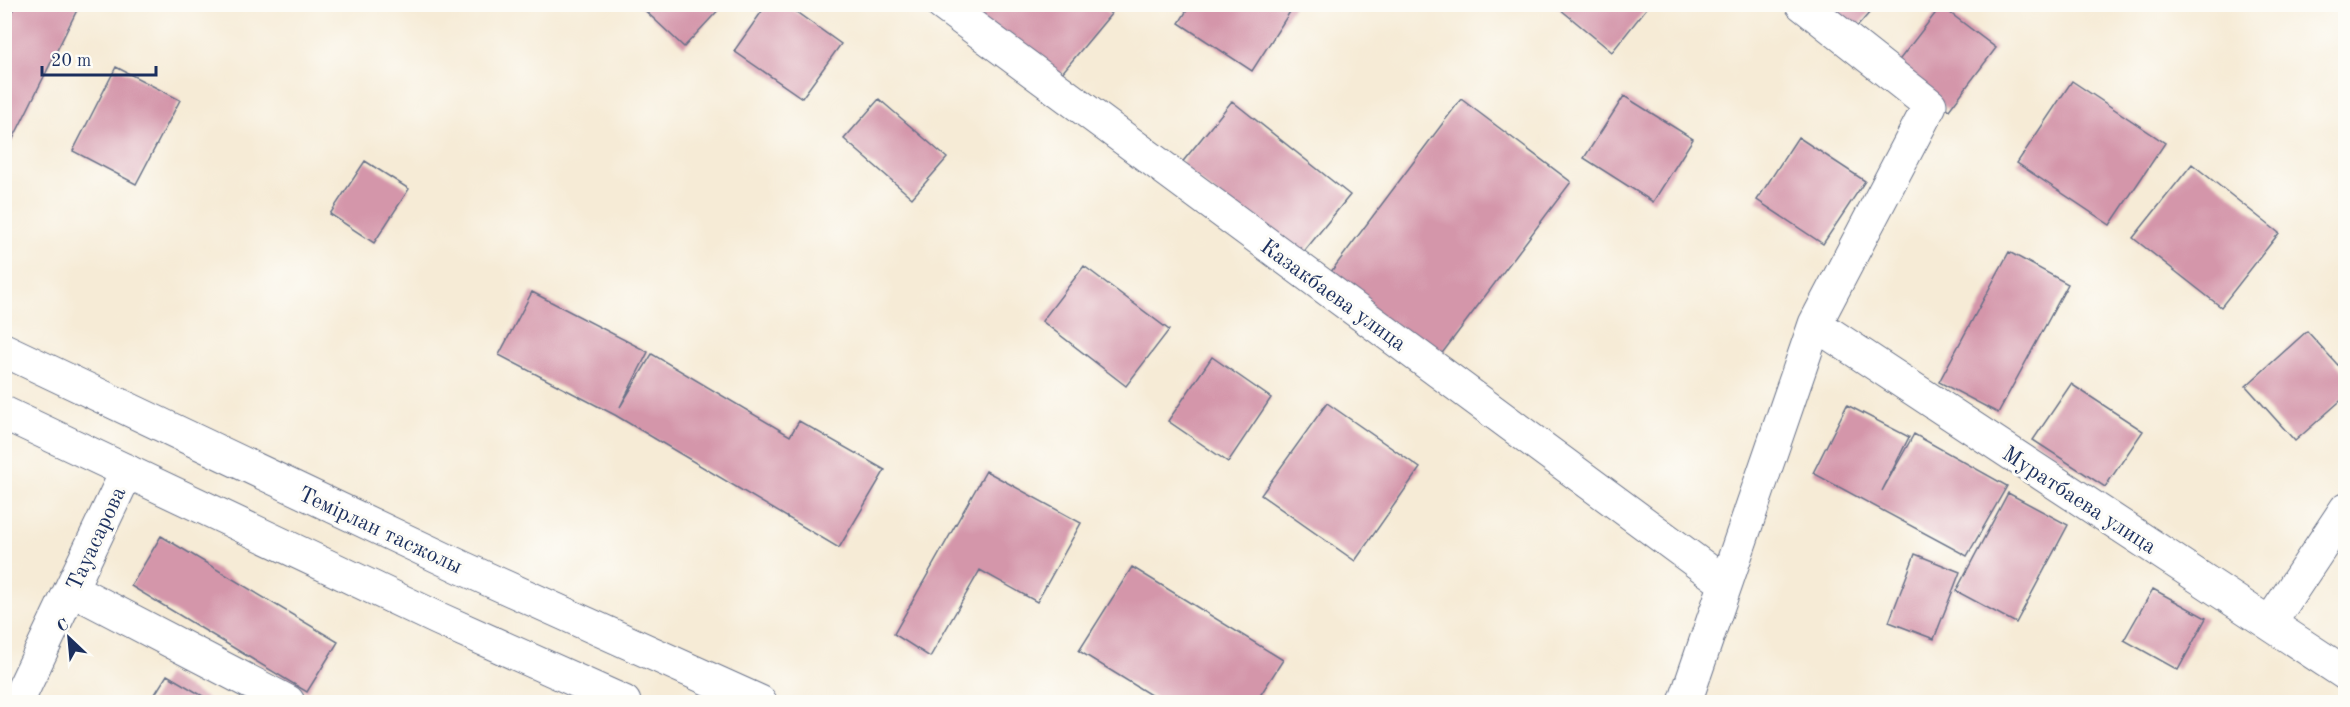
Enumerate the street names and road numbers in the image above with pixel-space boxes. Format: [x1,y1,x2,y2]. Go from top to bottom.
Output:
street label: Казакбаева улица [1256,236,1410,356]
street label: Муратбаева улица [1998,443,2160,559]
street label: Темірлан тасжолы [295,483,465,578]
street label: Тауасарова [63,484,130,594]

